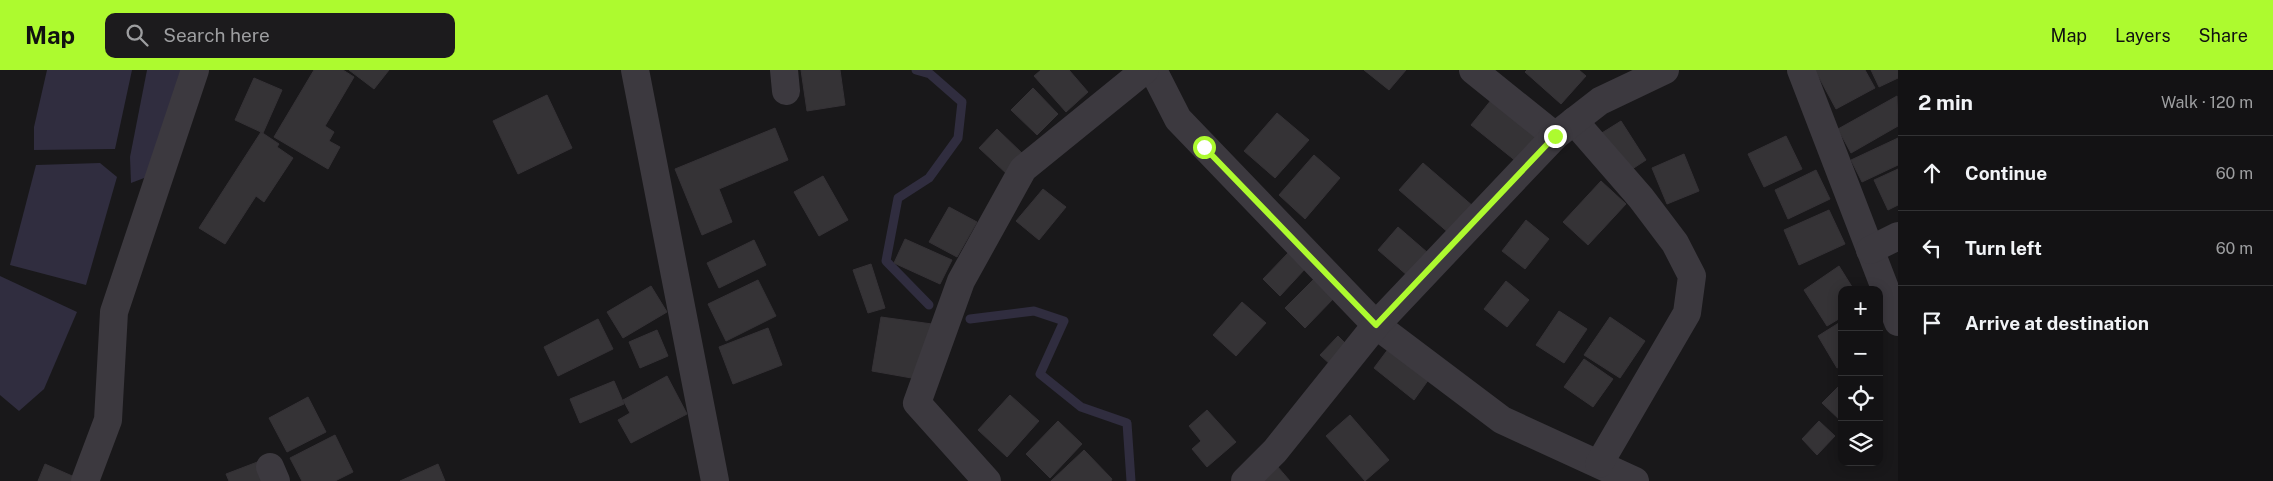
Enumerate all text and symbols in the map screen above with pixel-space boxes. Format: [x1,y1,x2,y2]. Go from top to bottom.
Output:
search box [105,13,455,58]
text: Map [25,21,75,49]
icon: search [123,21,151,49]
text: Search here [163,24,270,46]
text: Map [2051,25,2087,46]
text: Layers [2115,25,2171,46]
text: Share [2199,25,2248,46]
text: 2 min [1918,90,1973,115]
text: Walk · 120 m [2161,93,2253,112]
route end [1544,125,1567,148]
route start [1193,136,1216,159]
icon: ahead [1918,159,1946,187]
text: Continue [1965,162,2047,184]
text: 60 m [2216,164,2253,183]
icon: left [1918,234,1946,262]
text: Turn left [1965,237,2042,259]
text: 60 m [2216,239,2253,258]
map controls [1838,286,1883,466]
button: + [1838,286,1883,331]
icon: arrive [1918,309,1946,337]
text: Arrive at destination [1965,312,2149,334]
button: − [1838,331,1883,376]
button: locate [1838,376,1883,421]
button: layers [1838,421,1883,466]

